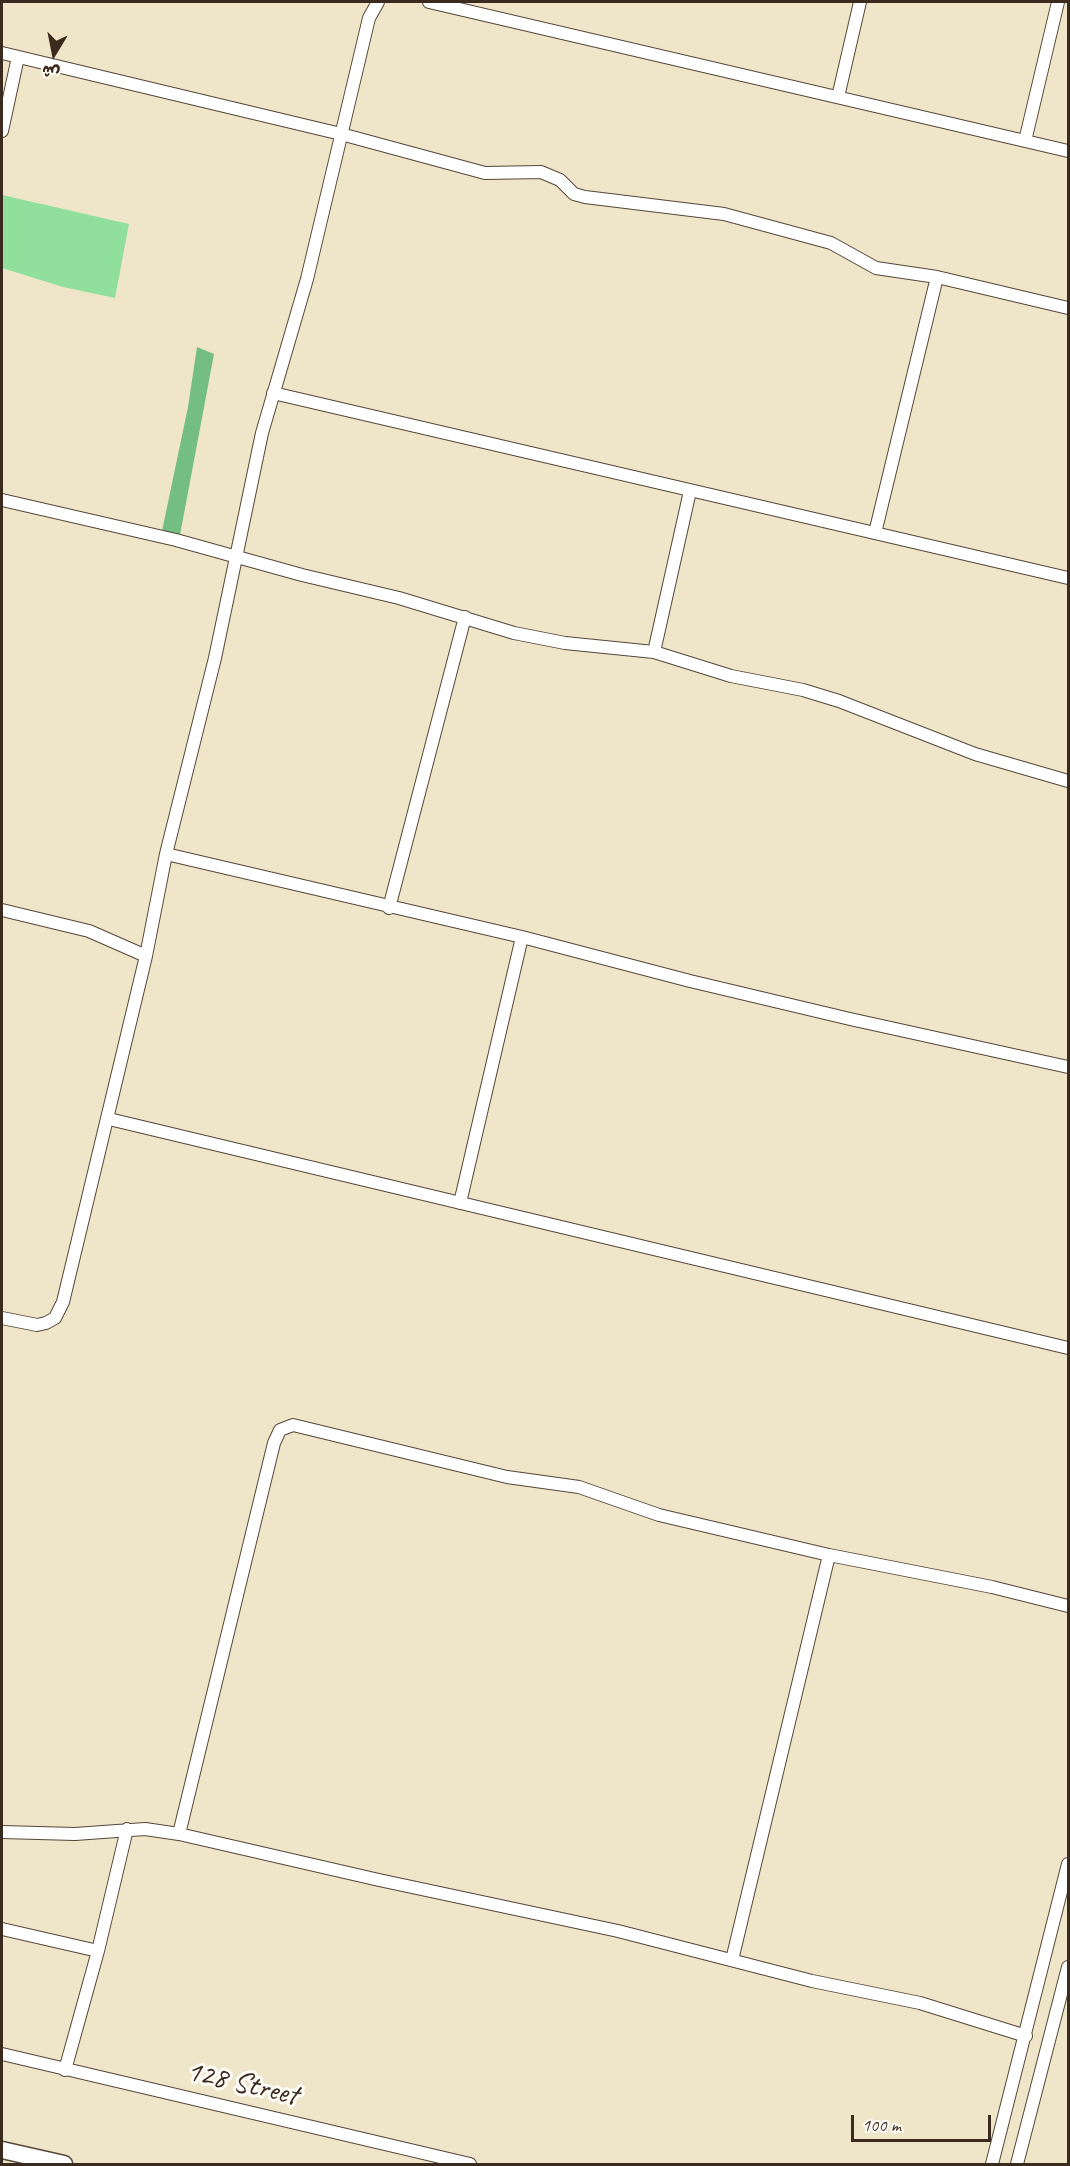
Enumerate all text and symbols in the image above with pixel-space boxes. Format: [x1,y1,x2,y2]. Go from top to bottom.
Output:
north arrow [24,24,84,84]
text: ش [40,60,61,83]
street label: 128 Street [183,2054,301,2114]
scale bar [854,2103,994,2141]
text: 100 m [862,2114,901,2136]

